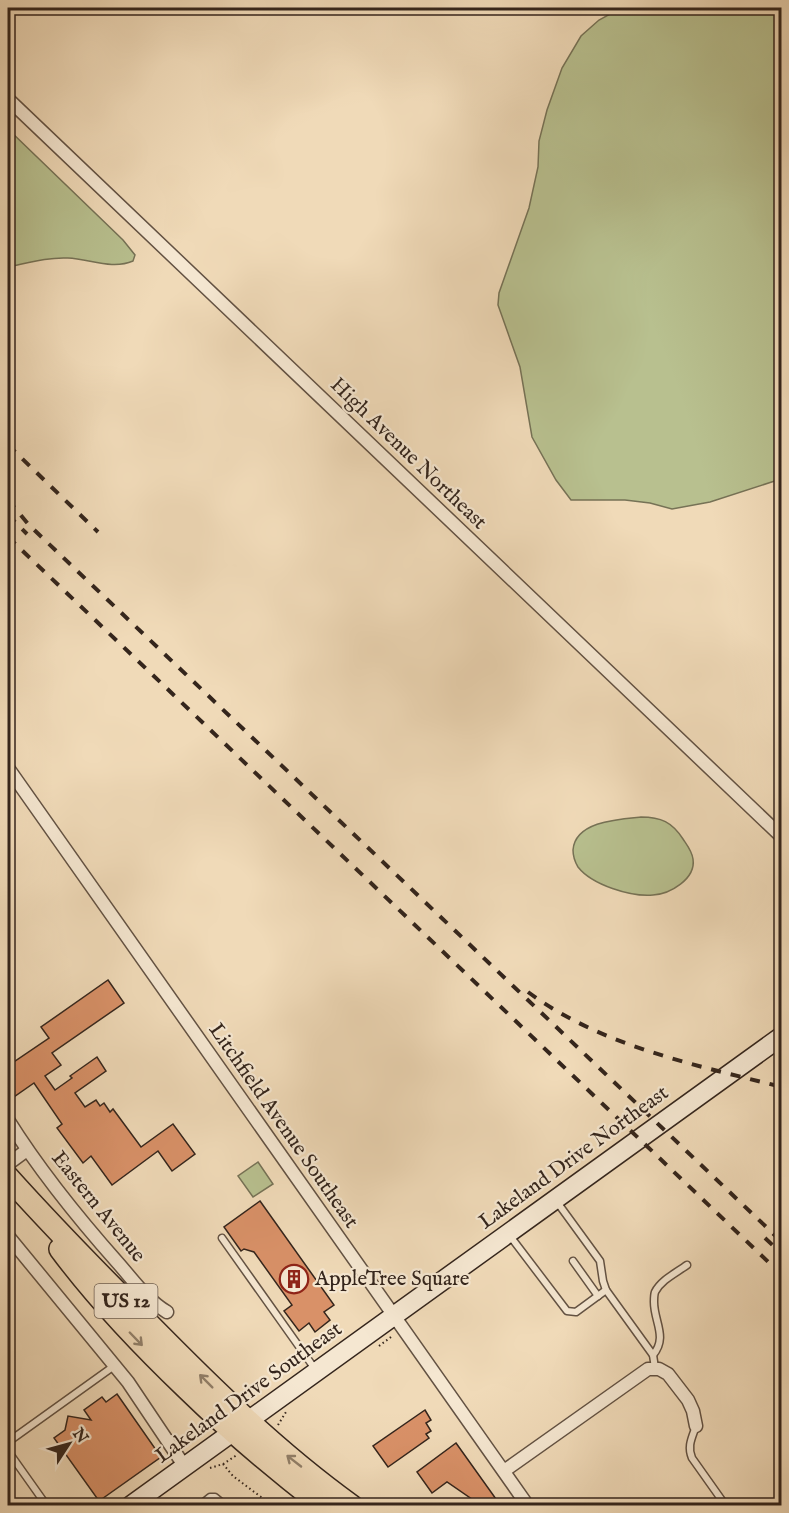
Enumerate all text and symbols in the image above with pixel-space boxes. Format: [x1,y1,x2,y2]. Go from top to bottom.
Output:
street label: High Avenue Northeast [324,372,492,536]
street label: Litchfield Avenue Southeast [202,1018,364,1234]
street label: Lakeland Drive Northeast [474,1080,674,1236]
street label: Eastern Avenue [45,1146,151,1268]
building icon: AppleTree Square [278,1263,310,1295]
place label: AppleTree Square [314,1266,470,1293]
road number: US 12 [94,1284,158,1318]
street label: Lakeland Drive Southeast [150,1316,348,1470]
one-way arrow [129,1332,143,1347]
one-way arrow [198,1374,213,1388]
north arrow [39,1414,99,1474]
text: N [67,1424,92,1448]
one-way arrow [286,1455,302,1468]

